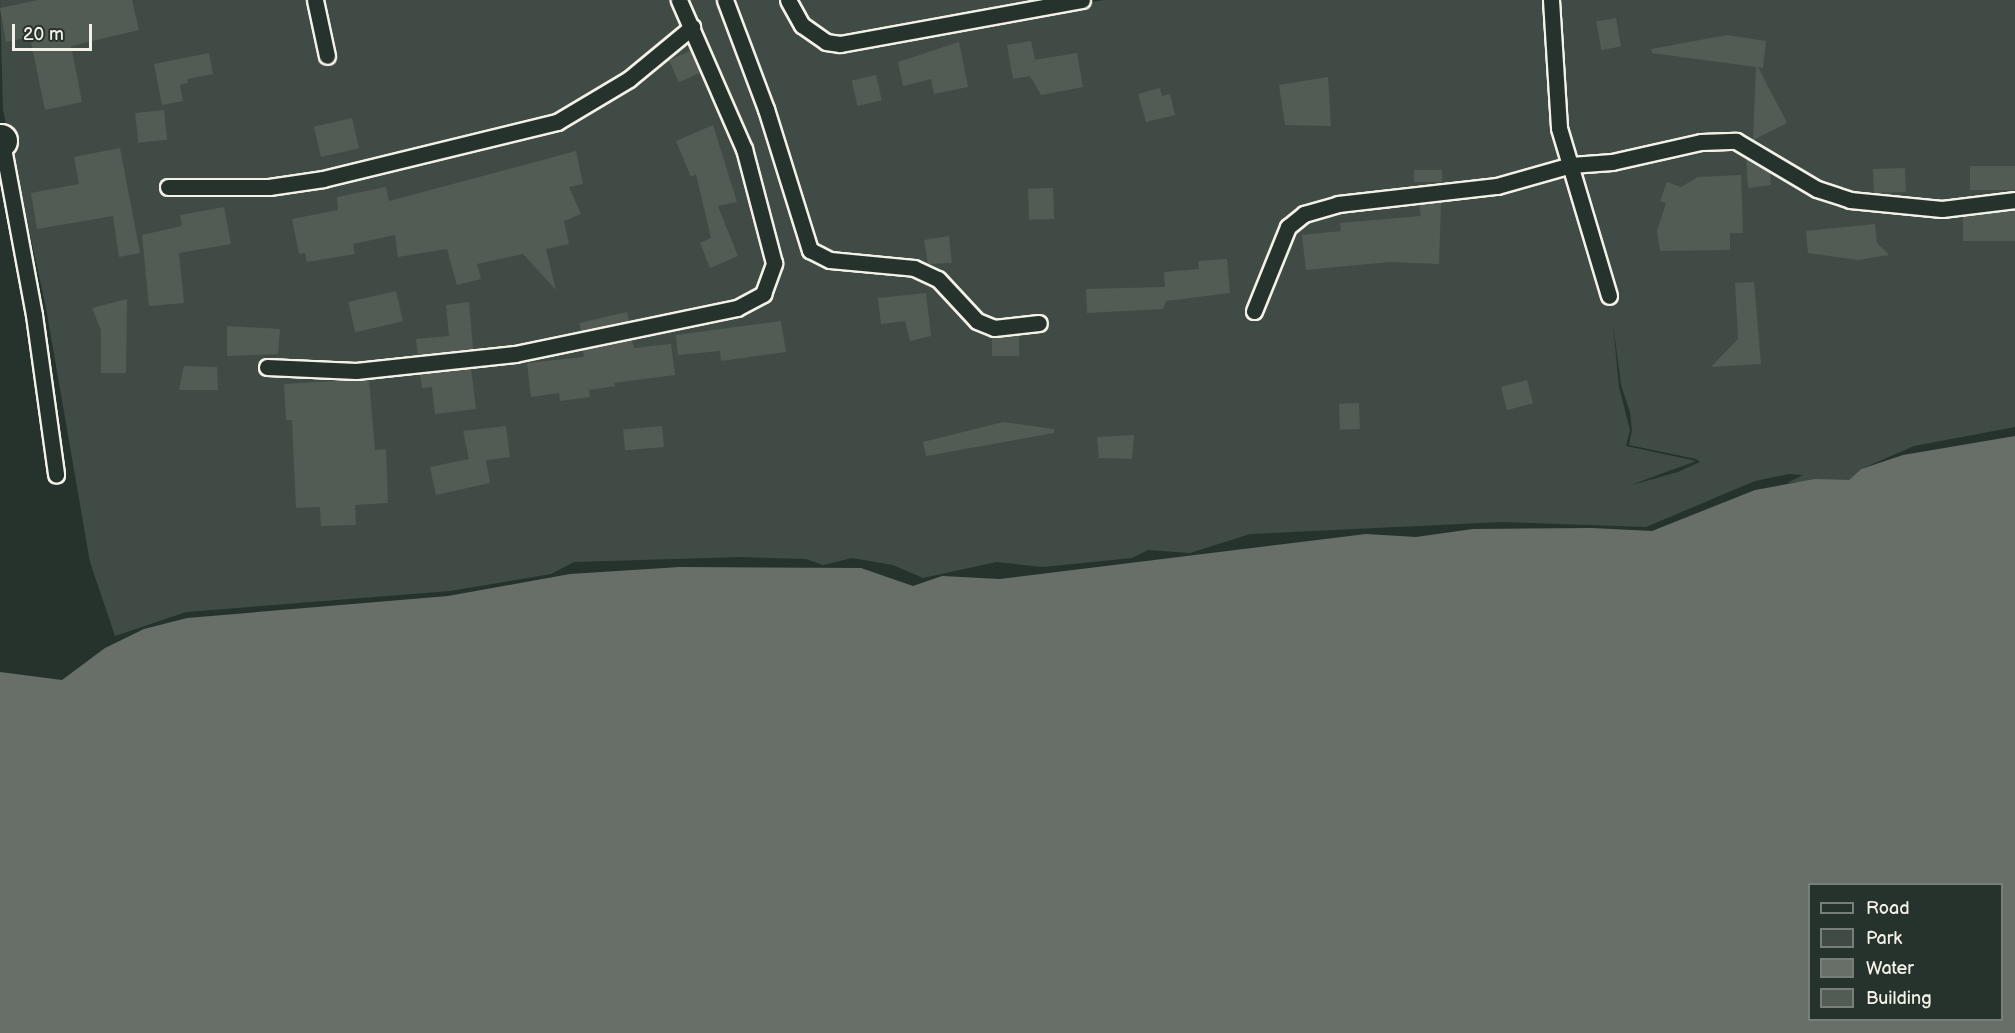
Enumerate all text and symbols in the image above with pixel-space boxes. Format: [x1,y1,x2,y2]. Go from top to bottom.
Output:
scale bar [15,12,94,50]
text: 20 m [23,24,64,45]
legend [1808,883,2003,1021]
text: Road [1866,898,1910,919]
text: Park [1866,928,1902,949]
text: Water [1866,958,1914,979]
text: Building [1866,988,1932,1009]

